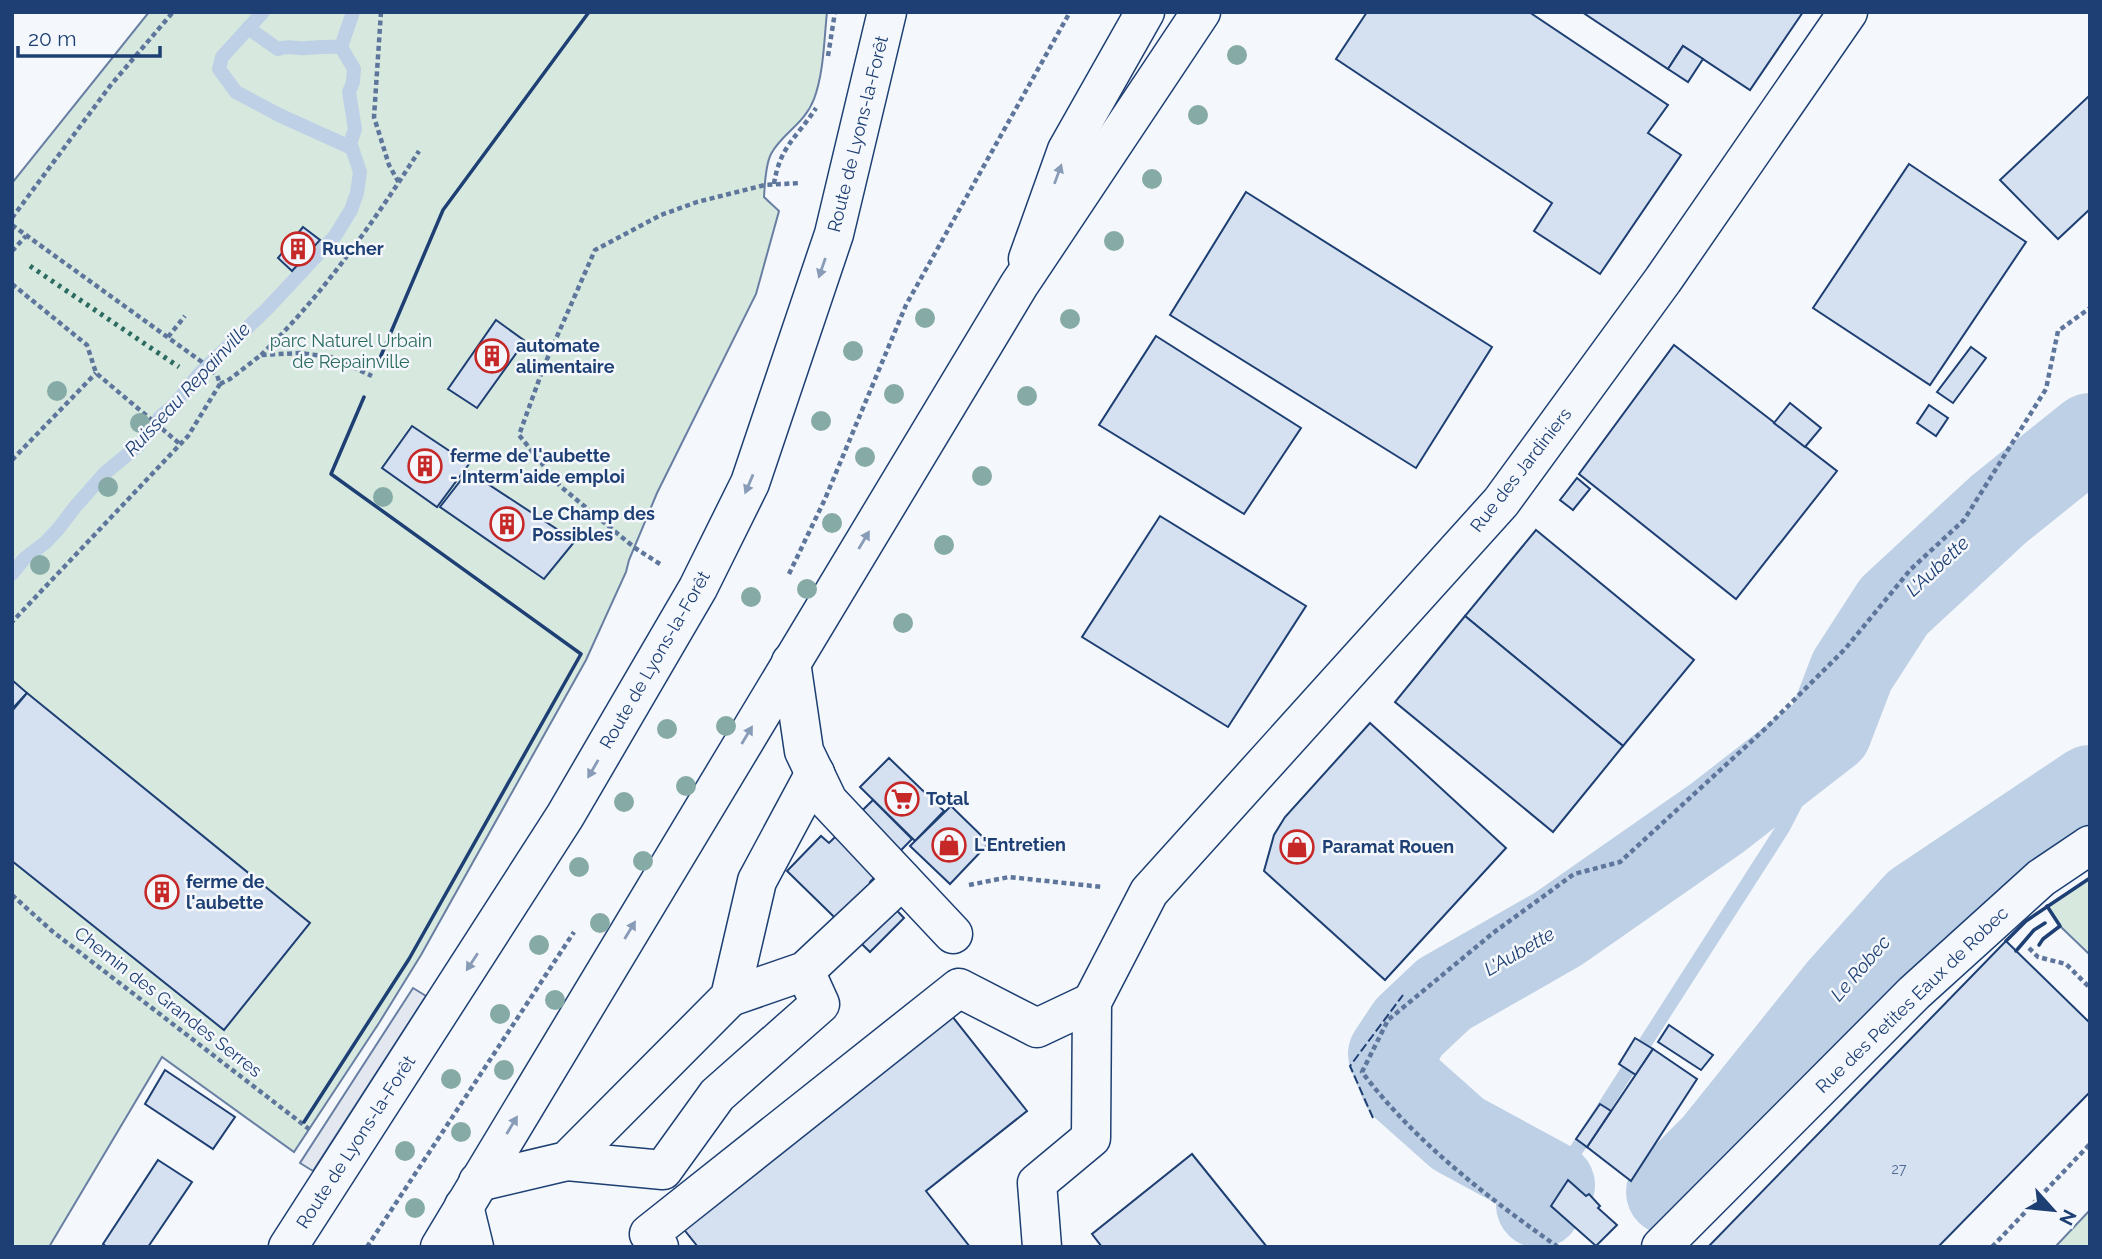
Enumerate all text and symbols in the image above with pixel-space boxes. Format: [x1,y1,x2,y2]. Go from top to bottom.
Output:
scale bar [18,14,159,58]
text: 20 m [28,26,76,51]
street label: Route de Lyons-la-Forêt [823,33,892,234]
one-way arrow [1053,164,1064,185]
building icon: Rucher [279,230,317,268]
place label: Rucher [322,238,384,259]
one-way arrow [817,258,827,279]
water label: Ruisseau Repainville [120,318,254,460]
park label: parc Naturel Urbain de Repainville [270,330,432,372]
place label: automate alimentaire [516,335,615,377]
building icon: automate alimentaire [473,337,511,375]
street label: Rue des Jardiniers [1466,403,1576,536]
place label: ferme de l'aubette - Interm'aide emploi [450,445,625,487]
building icon: ferme de l'aubette - Interm'aide emploi [406,447,444,485]
one-way arrow [744,474,755,495]
place label: Le Champ des Possibles [532,503,655,545]
building icon: Le Champ des Possibles [488,505,526,543]
one-way arrow [858,531,871,550]
water label: L'Aubette [1901,531,1973,601]
street label: Route de Lyons-la-Forêt [595,567,714,752]
one-way arrow [741,726,753,745]
one-way arrow [586,759,599,778]
supermarket icon: Total [883,780,921,818]
place label: Total [926,788,969,809]
shop icon: L'Entretien [930,826,968,864]
shop icon: Paramat Rouen [1278,828,1316,866]
place label: L'Entretien [974,834,1066,855]
place label: Paramat Rouen [1322,836,1454,857]
place label: ferme de l'aubette [186,871,265,913]
building icon: ferme de l'aubette [143,873,181,911]
street label: Rue des Petites Eaux de Robec [1811,902,2012,1097]
one-way arrow [623,921,636,940]
street label: Chemin des Grandes Serres [71,922,266,1081]
water label: L'Aubette [1480,922,1558,980]
water label: Le Robec [1826,931,1894,1005]
one-way arrow [466,952,479,971]
street label: Route de Lyons-la-Forêt [292,1051,419,1232]
one-way arrow [506,1116,519,1135]
house number: 27 [1892,1161,1907,1177]
north arrow [2018,1175,2088,1245]
text: N [2055,1206,2081,1229]

